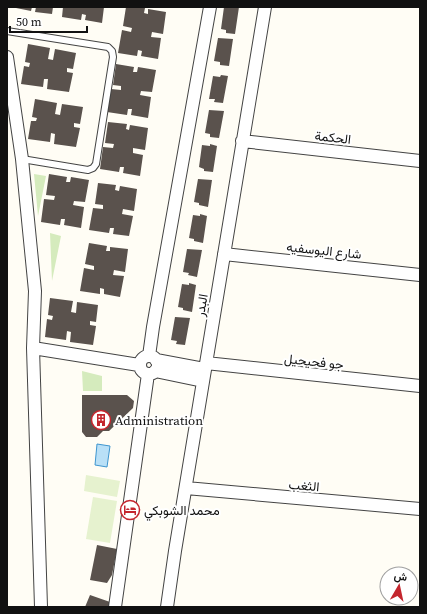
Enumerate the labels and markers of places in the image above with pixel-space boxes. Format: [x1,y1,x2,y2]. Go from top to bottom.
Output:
building icon: Administration [90,409,112,431]
place label: Administration [115,412,203,429]
hotel icon: محمد الشوبكي [119,499,141,521]
place label: محمد الشوبكي [144,502,220,521]

